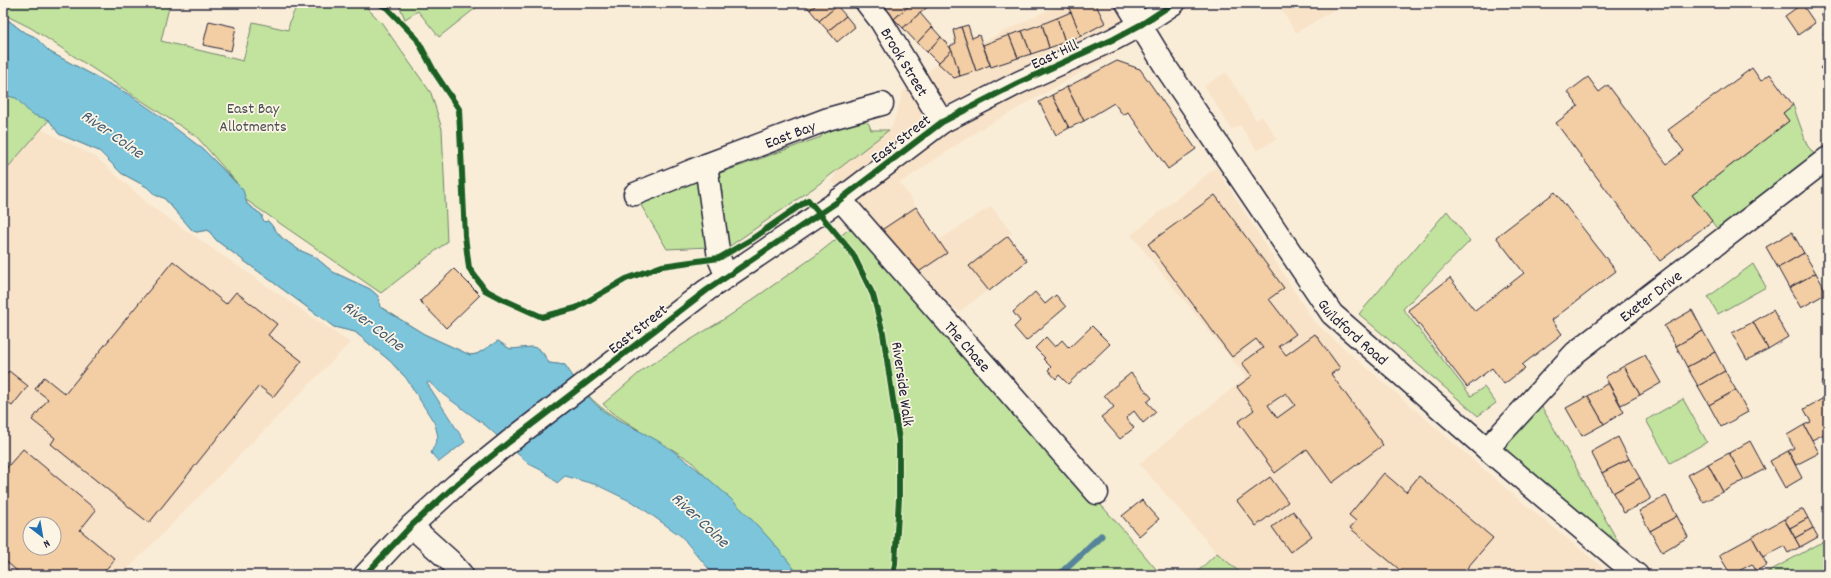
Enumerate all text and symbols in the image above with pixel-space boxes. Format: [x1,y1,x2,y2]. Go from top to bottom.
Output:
street label: Brook Street [874,24,933,102]
street label: East Hill [1028,34,1083,76]
park label: East Bay Allotments [219,98,287,139]
water label: River Colne [75,105,149,167]
street label: East Street [867,110,936,170]
street label: East Bay [762,116,820,156]
street label: Exeter Drive [1615,266,1688,329]
street label: Guildford Road [1311,295,1392,372]
water label: River Colne [336,296,409,359]
street label: East Street [604,299,673,361]
street label: The Chase [938,317,995,378]
street label: Riverside Walk [884,341,919,428]
water label: River Colne [665,488,734,555]
north arrow [22,516,62,556]
text: N [39,535,53,551]

